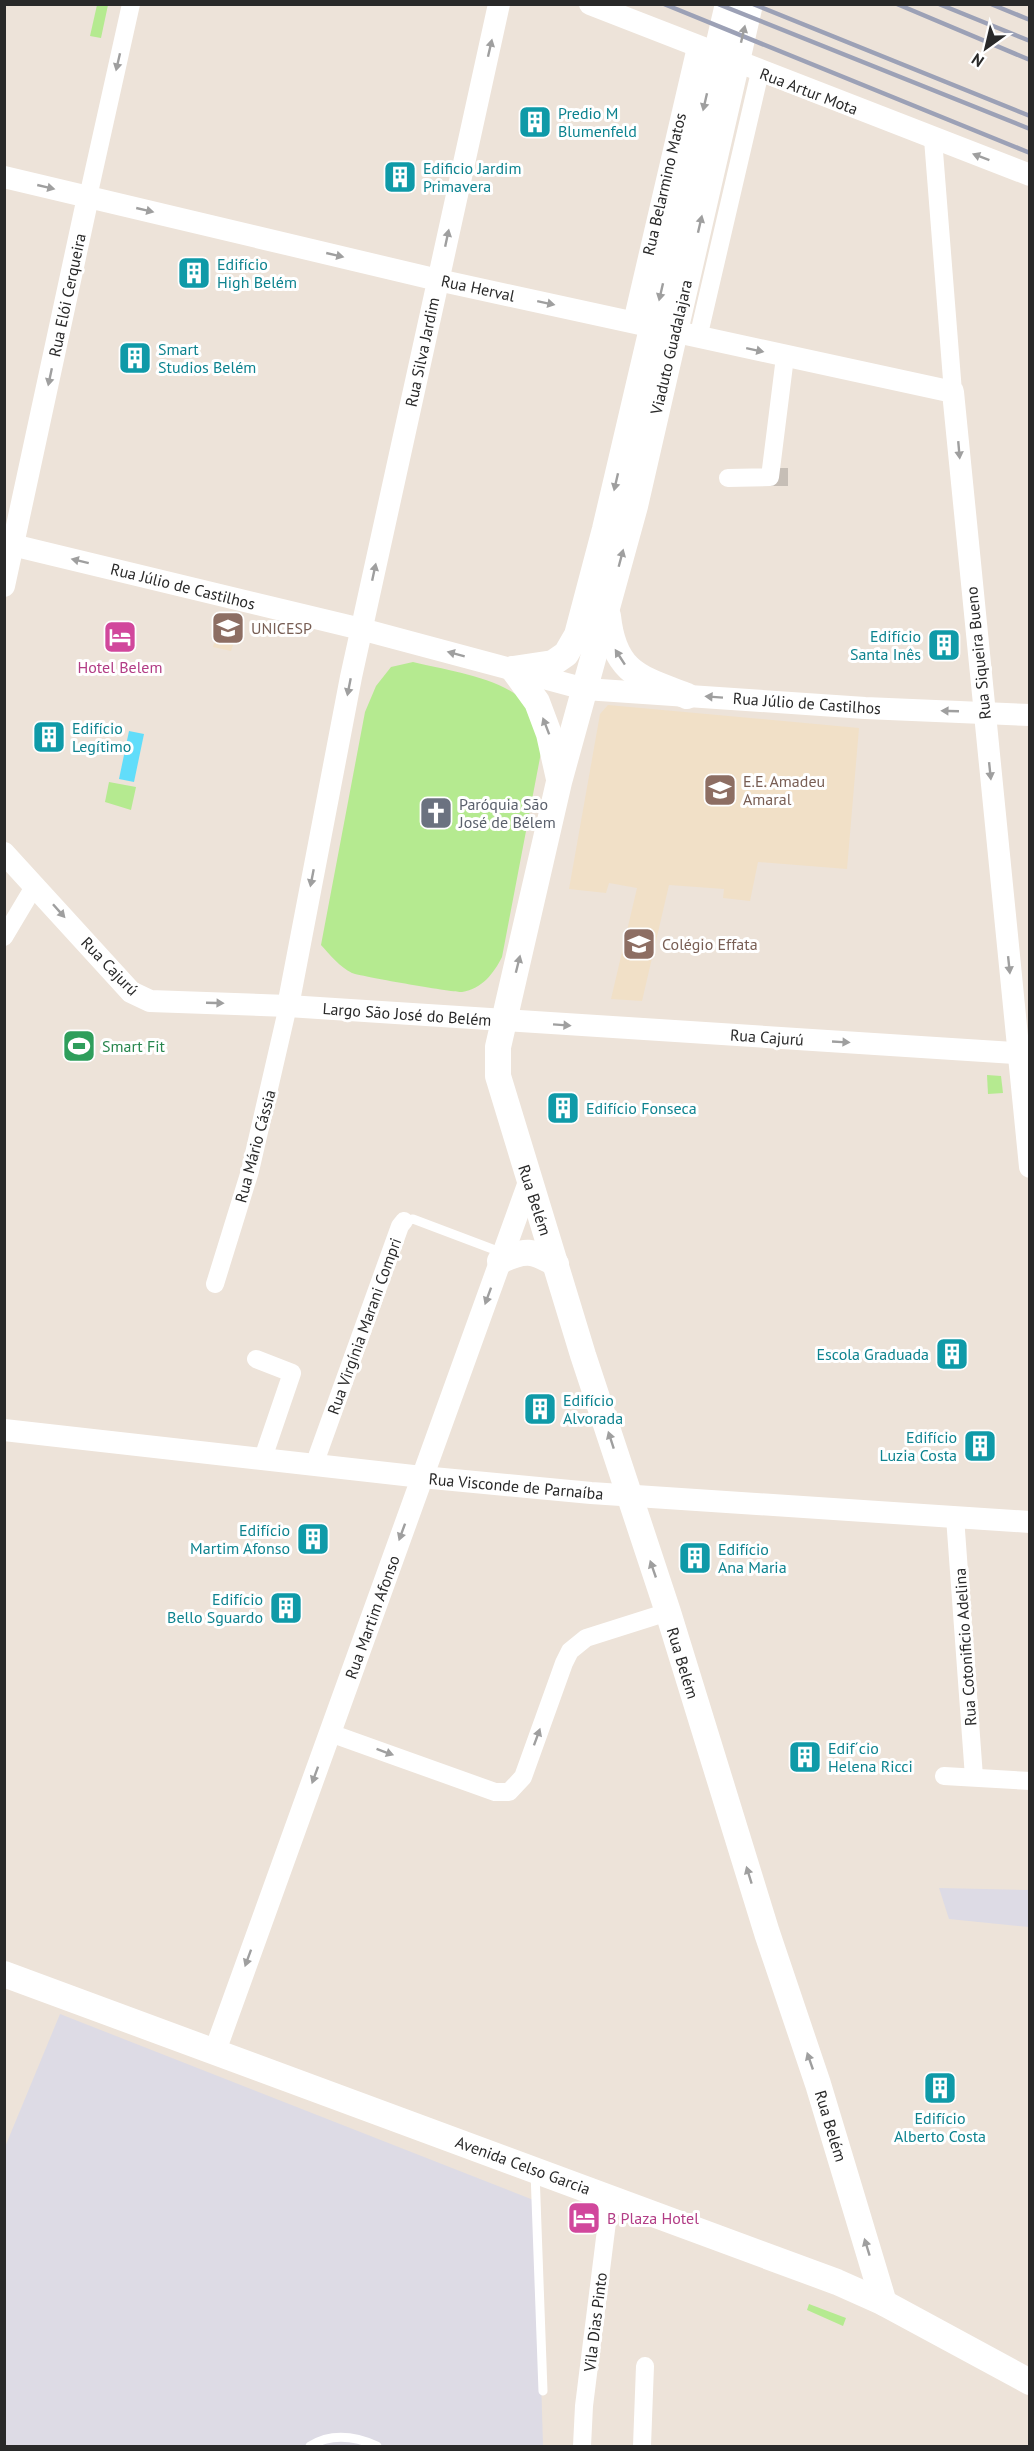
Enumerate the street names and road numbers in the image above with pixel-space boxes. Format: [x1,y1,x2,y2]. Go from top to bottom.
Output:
street label: Rua Artur Mota [757,63,861,119]
street label: Rua Belarmino Matos [638,110,690,257]
street label: Rua Elói Cerqueira [44,231,90,359]
street label: Rua Herval [439,270,517,306]
street label: Viaduto Guadalajara [646,278,696,417]
street label: Rua Silva Jardim [401,295,443,409]
street label: Rua Júlio de Castilhos [109,558,258,614]
street label: Rua Siqueira Bueno [961,585,995,721]
street label: Rua Júlio de Castilhos [732,688,882,718]
street label: Rua Cajurú [77,932,143,1000]
street label: Largo São José do Belém [322,998,492,1030]
street label: Rua Cajurú [729,1024,805,1050]
street label: Rua Mário Cássia [230,1087,280,1205]
street label: Rua Belém [514,1162,556,1238]
street label: Rua Virgínia Marani Compri [323,1235,405,1417]
street label: Rua Visconde de Parnaíba [428,1468,604,1504]
street label: Rua Martim Afonso [340,1552,404,1682]
street label: Rua Cotonificio Adelina [949,1567,981,1727]
street label: Rua Belém [663,1625,703,1701]
street label: Rua Belém [811,2088,851,2164]
street label: Avenida Celso Garcia [453,2131,593,2199]
street label: Vila Dias Pinto [579,2271,611,2374]

